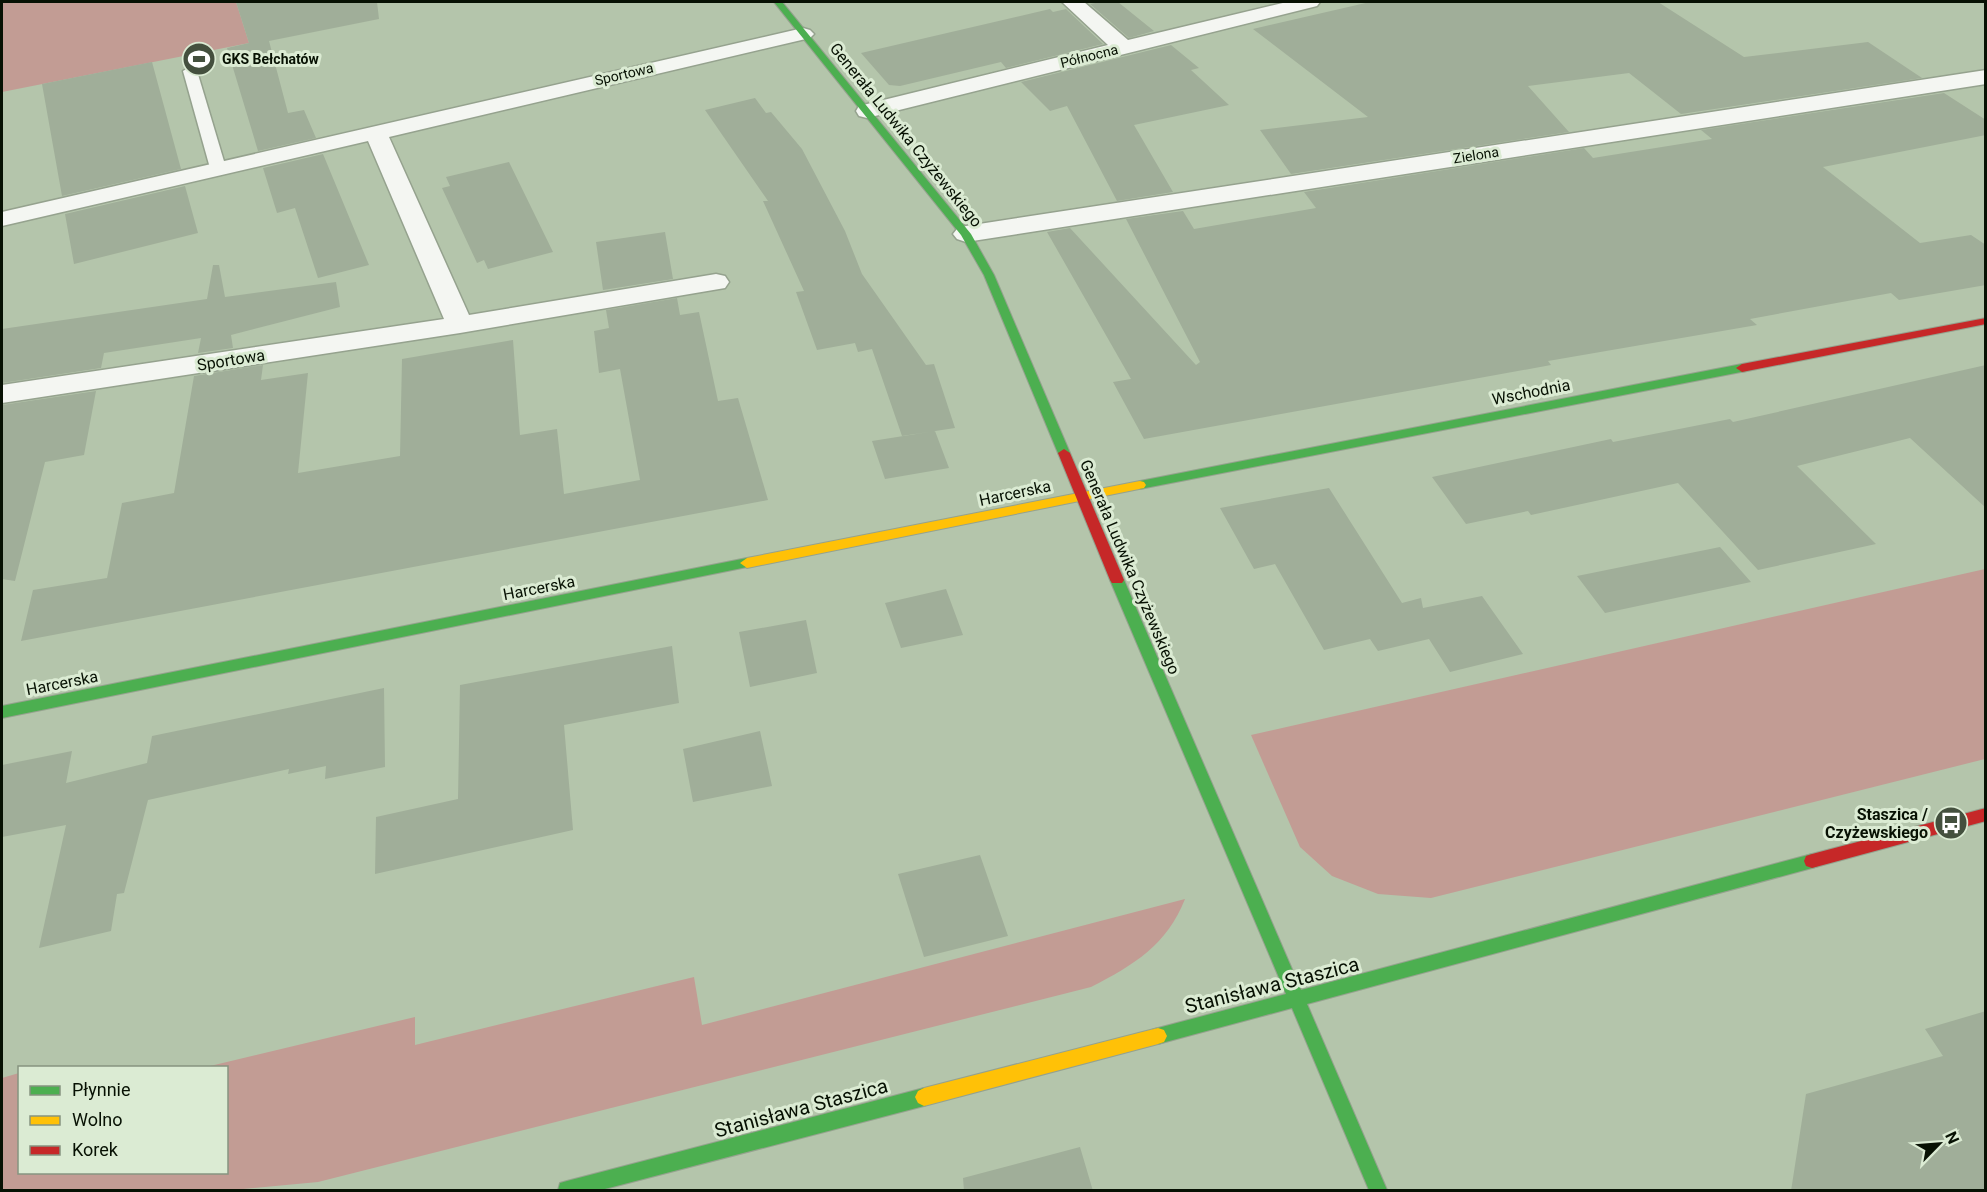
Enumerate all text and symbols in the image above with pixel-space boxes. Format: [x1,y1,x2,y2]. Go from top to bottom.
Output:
street label: Generała Ludwika Czyżewskiego [826,39,986,231]
sports icon: GKS Bełchatów [181,41,217,77]
street label: Północna [1058,41,1120,71]
place label: GKS Bełchatów [222,51,319,67]
street label: Sportowa [593,59,655,89]
street label: Zielona [1452,144,1500,166]
street label: Sportowa [196,345,266,375]
street label: Wschodnia [1490,375,1572,409]
street label: Generała Ludwika Czyżewskiego [1076,457,1184,677]
street label: Harcerska [977,476,1053,510]
street label: Harcerska [501,572,577,604]
street label: Harcerska [24,667,100,699]
place label: Staszica / Czyżewskiego [1825,805,1928,842]
bus stop icon: Staszica / Czyżewskiego [1933,805,1969,841]
street label: Stanisława Staszica [1183,952,1361,1018]
legend [18,1066,228,1174]
street label: Stanisława Staszica [712,1073,890,1143]
text: Płynnie [72,1079,131,1100]
text: Wolno [72,1109,123,1130]
north arrow [1909,1114,1969,1174]
text: N [1941,1129,1963,1147]
text: Korek [72,1139,119,1160]

